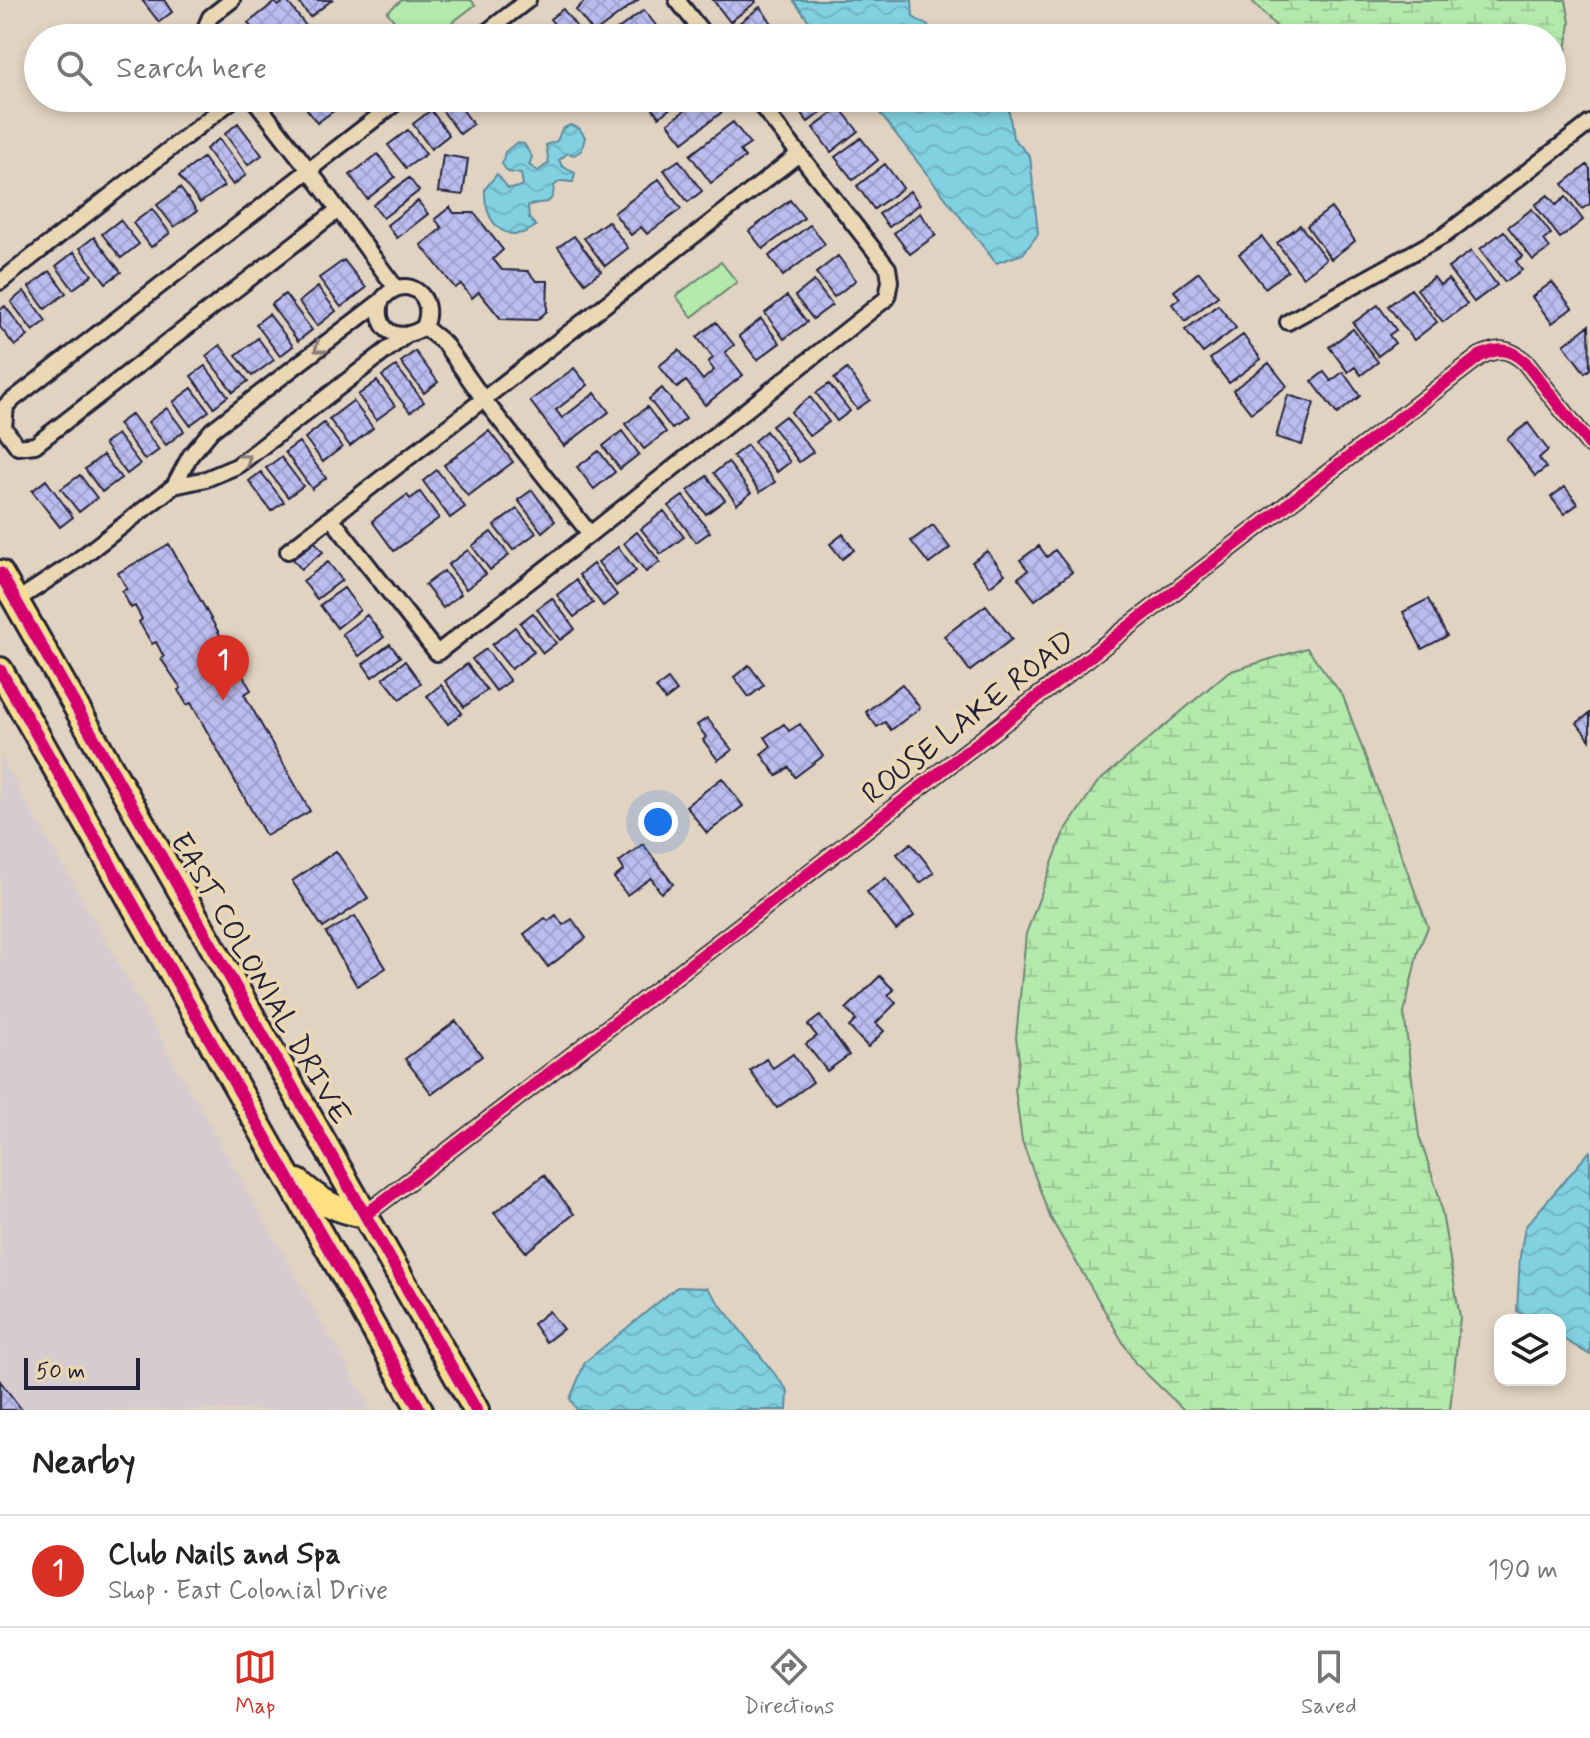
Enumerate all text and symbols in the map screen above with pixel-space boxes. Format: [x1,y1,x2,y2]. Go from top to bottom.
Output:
search box [24,24,1566,112]
icon: search [52,46,96,90]
text: Search here [116,49,267,88]
one-way arrow [313,339,328,353]
one-way arrow [238,454,252,468]
street label: ROUSE LAKE ROAD [854,622,1084,814]
pin: 1 [197,635,249,701]
your location [638,802,678,842]
street label: EAST COLONIAL DRIVE [160,826,360,1132]
map controls [1494,1314,1566,1386]
button: layers [1494,1314,1566,1386]
scale bar [24,1354,140,1390]
text: 50 m [36,1358,85,1386]
text: Nearby [32,1440,136,1485]
text: Club Nails and Spa [108,1535,341,1574]
text: 1 [52,1554,64,1588]
text: 190 m [1488,1554,1558,1588]
text: Shop · East Colonial Drive [108,1574,388,1608]
tab: Map [233,1645,277,1721]
tab: Directions [744,1645,834,1721]
tab: Saved [1301,1645,1357,1721]

